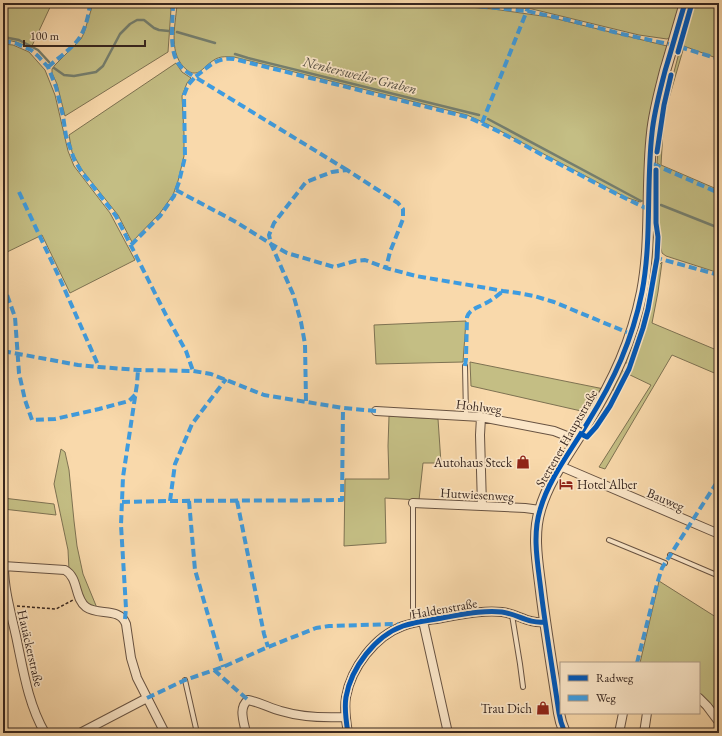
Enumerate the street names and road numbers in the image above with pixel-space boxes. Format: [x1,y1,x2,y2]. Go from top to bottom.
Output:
street label: Stettener Hauptstraße [532,386,601,490]
street label: Hohlweg [455,395,503,418]
street label: Hutwiesenweg [440,484,515,505]
street label: Bauweg [645,484,687,515]
street label: Haldenstraße [410,594,478,623]
street label: Hauäckerstraße [13,608,48,688]

